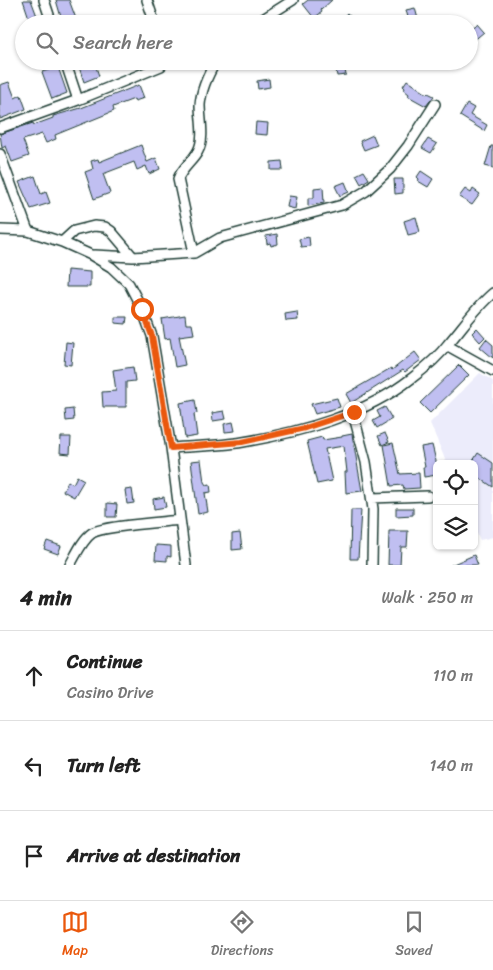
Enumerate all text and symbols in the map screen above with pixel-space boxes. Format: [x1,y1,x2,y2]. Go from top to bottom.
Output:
search box [15,15,478,70]
text: Search here [73,26,173,59]
icon: search [33,29,61,57]
route start [131,298,154,321]
route end [343,401,366,424]
map controls [433,460,478,550]
button: locate [433,460,478,505]
button: layers [433,505,478,550]
text: 4 min [20,579,72,617]
text: Walk · 250 m [381,583,473,612]
text: Continue [67,645,143,678]
text: 110 m [433,661,473,690]
icon: ahead [20,662,48,690]
text: Casino Drive [67,678,154,707]
text: Turn left [67,749,140,782]
text: 140 m [430,751,473,780]
icon: left [20,752,48,780]
text: Arrive at destination [67,839,240,872]
icon: arrive [20,842,48,870]
tab: Map [61,908,89,963]
tab: Directions [211,908,273,963]
tab: Saved [395,908,432,963]

